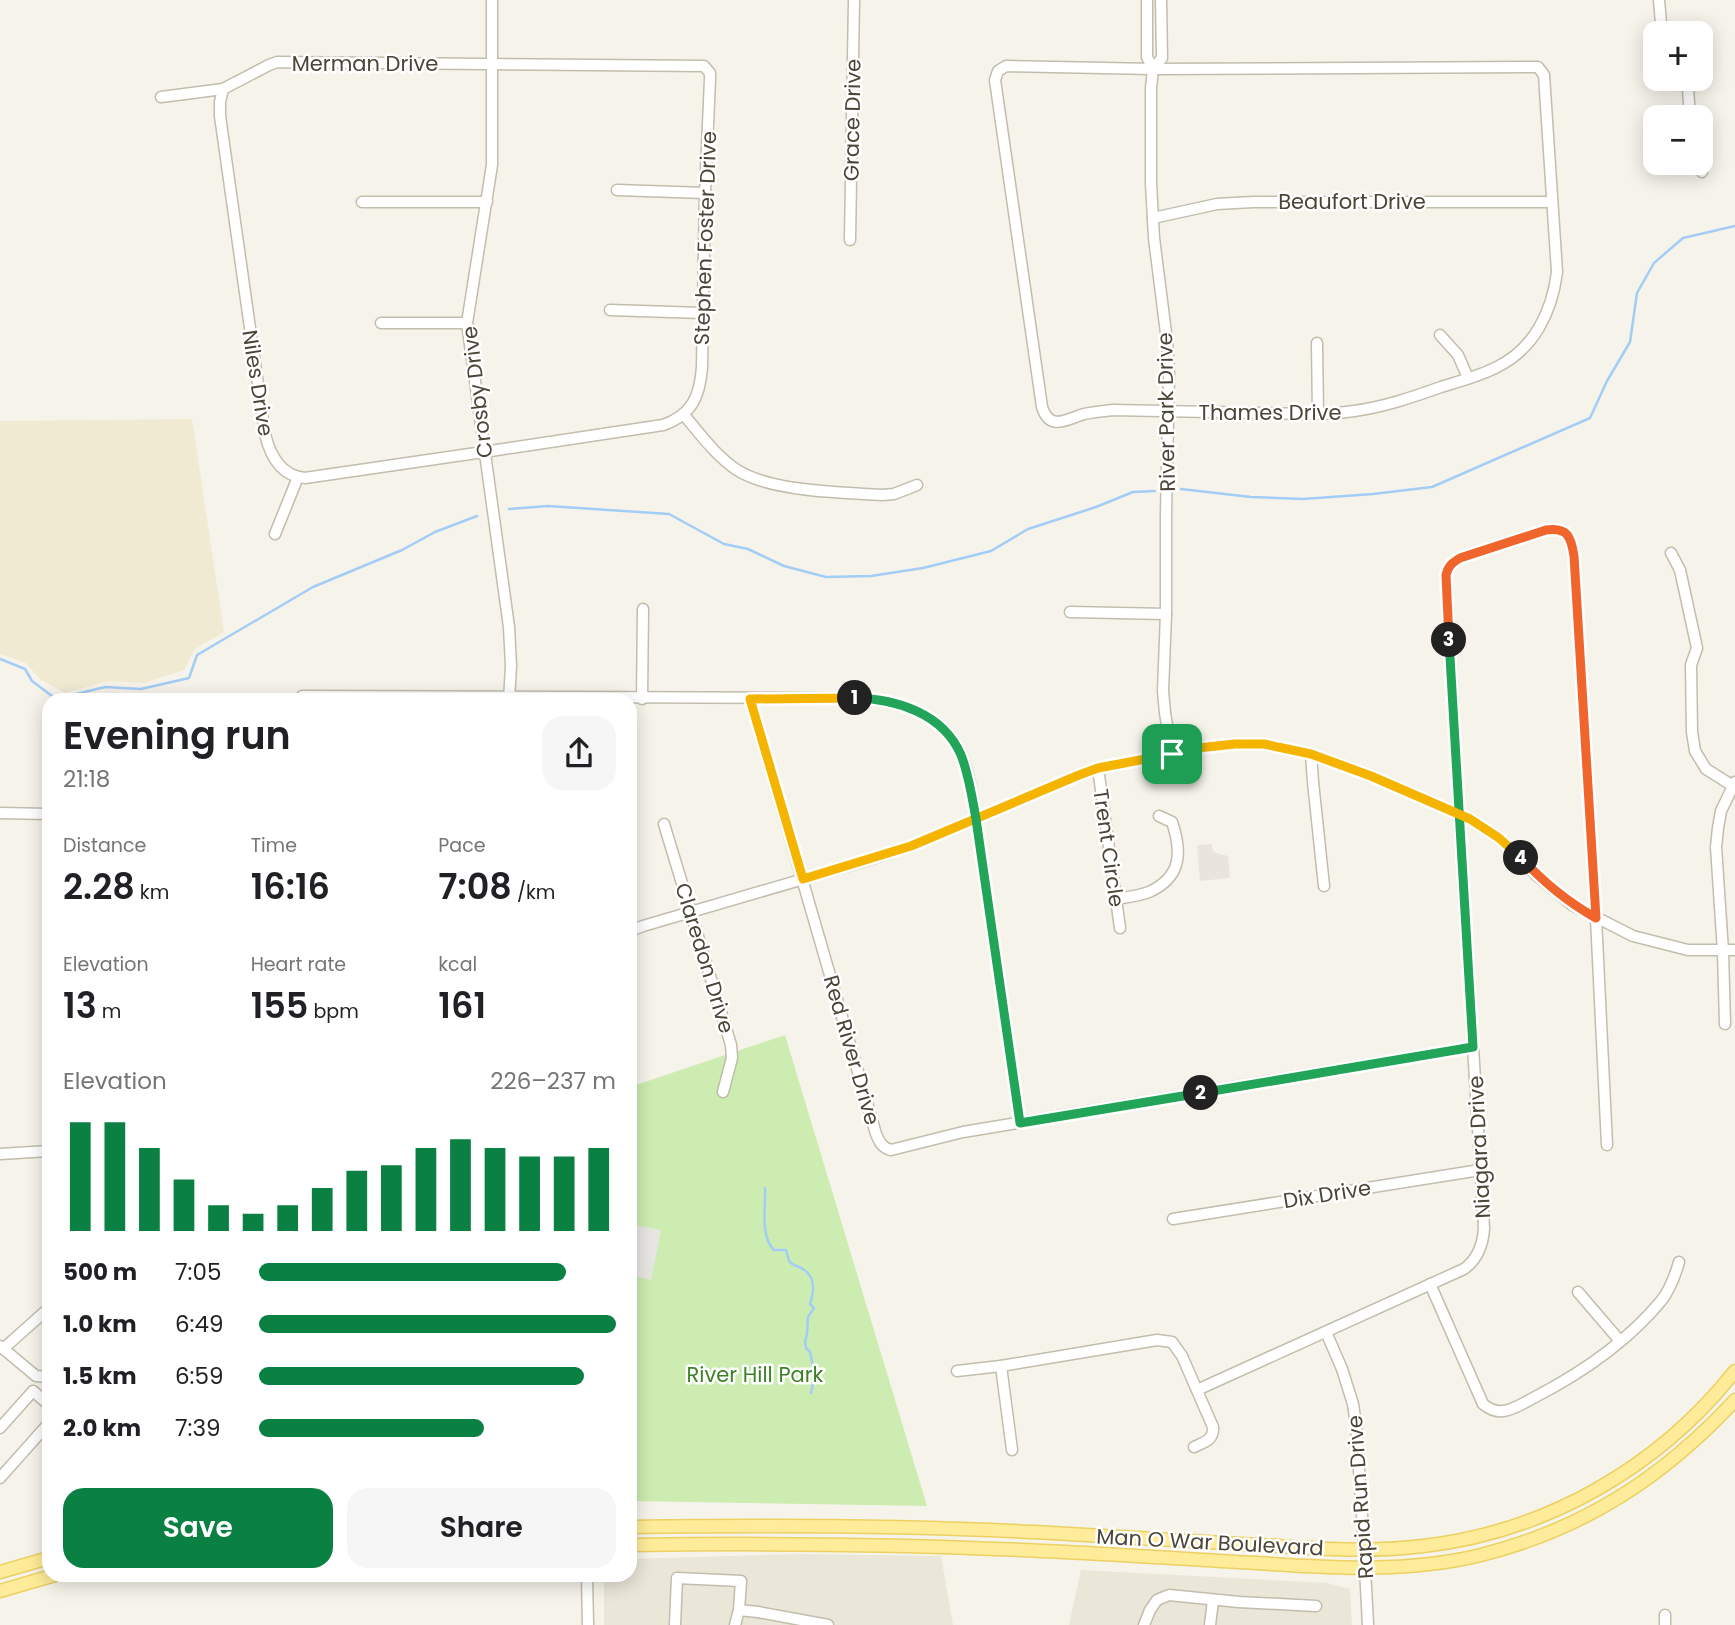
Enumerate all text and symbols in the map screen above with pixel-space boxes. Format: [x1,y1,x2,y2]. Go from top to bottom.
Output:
map controls [1643,21,1713,175]
button: + [1643,21,1713,91]
street label: Merman Drive [292,49,438,78]
street label: Grace Drive [836,59,868,181]
button: − [1643,105,1713,175]
street label: Stephen Foster Drive [687,130,723,346]
street label: Beaufort Drive [1278,187,1426,216]
street label: Crosby Drive [455,324,499,460]
street label: Niles Drive [235,328,281,438]
street label: River Park Drive [1150,332,1182,492]
street label: Thames Drive [1199,398,1341,427]
pin: 3 [1432,622,1466,658]
text: 3 [1443,626,1454,653]
pin: 1 [838,680,872,716]
text: 1 [851,684,858,711]
text: Evening run [63,709,291,762]
button: share [542,716,616,790]
pin [1142,724,1202,784]
icon: arrive [1153,735,1191,773]
text: 21:18 [63,763,110,795]
street label: Trent Circle [1086,787,1132,909]
text: Distance [63,832,146,859]
text: Time [251,832,297,859]
text: Pace [438,832,486,859]
pin: 4 [1504,840,1538,876]
text: 4 [1514,844,1527,871]
text: 2.28 [63,862,135,911]
text: 16:16 [251,862,330,911]
text: 7:08 [438,862,512,911]
text: km [135,879,169,906]
text: /km [512,879,555,906]
street label: Claredon Drive [668,879,742,1037]
text: Elevation [63,951,149,978]
text: Heart rate [251,951,346,978]
text: kcal [438,951,477,978]
street label: Red River Drive [817,972,887,1128]
text: 13 [63,981,97,1030]
text: 155 [251,981,308,1030]
text: 161 [438,981,486,1030]
text: m [97,998,121,1025]
text: bpm [308,998,359,1025]
text: Elevation [63,1065,167,1097]
text: 226–237 m [490,1065,616,1097]
street label: Niagara Drive [1461,1075,1497,1219]
pin: 2 [1184,1076,1218,1110]
text: 2 [1195,1079,1206,1106]
street label: Dix Drive [1281,1173,1373,1215]
text: 500 m [63,1256,137,1288]
text: 7:05 [175,1256,221,1288]
text: 1.0 km [63,1308,137,1340]
text: 6:49 [175,1308,223,1340]
text: 1.5 km [63,1360,137,1392]
text: 6:59 [175,1360,223,1392]
park label: River Hill Park [687,1360,824,1389]
text: 2.0 km [63,1412,141,1444]
text: 7:39 [175,1412,221,1444]
street label: Rapid Run Drive [1340,1414,1380,1580]
button: Save [63,1488,333,1568]
button: Share [347,1488,616,1568]
street label: Man O War Boulevard [1096,1522,1324,1562]

